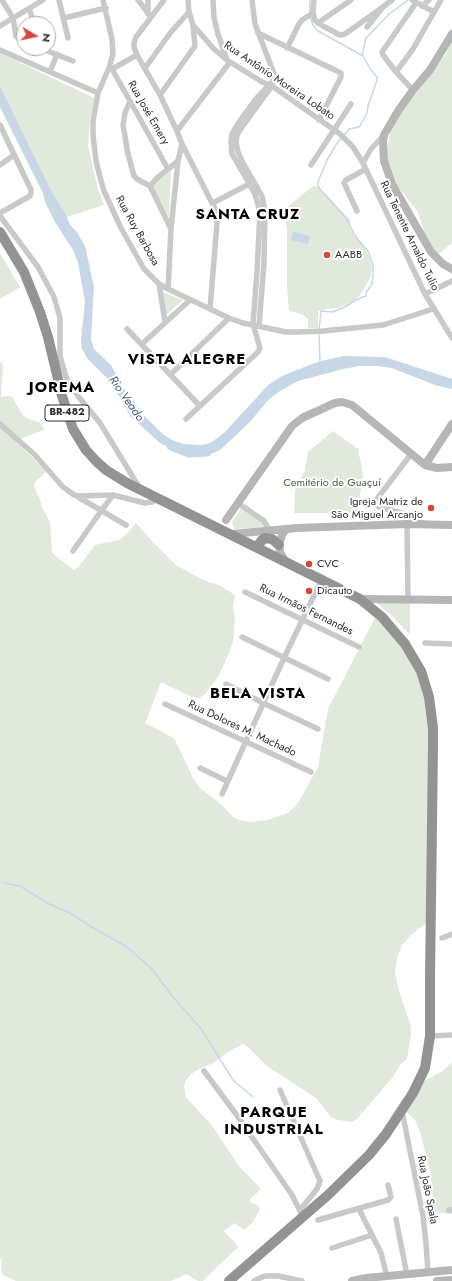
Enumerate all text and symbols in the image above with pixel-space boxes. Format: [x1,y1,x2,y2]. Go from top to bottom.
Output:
north arrow [16,16,56,56]
text: N [38,32,55,43]
street label: Rua Antônio Moreira Lobato [221,39,337,123]
street label: Rua José Emery [124,79,172,147]
street label: Rua Tenente Arnaldo Tulio [377,179,441,293]
street label: Rua Ruy Barbosa [112,194,162,268]
district label: SANTA CRUZ [196,206,300,224]
place label: AABB [335,248,362,262]
marker: AABB [322,250,332,260]
district label: VISTA ALEGRE [128,351,246,369]
water label: Rio Veado [105,374,147,424]
district label: JOREMA [29,379,95,397]
road number: BR-482 [45,405,89,421]
park label: Cemitério de Guaçuí [283,476,381,490]
place label: Igreja Matriz de São Miguel Arcanjo [331,495,423,521]
marker: Igreja Matriz de São Miguel Arcanjo [426,503,436,513]
place label: CVC [317,557,339,571]
marker: CVC [304,559,314,569]
street label: Rua Irmãos Fernandes [257,582,355,638]
place label: Dicauto [317,584,352,598]
marker: Dicauto [304,586,314,596]
district label: BELA VISTA [210,685,306,703]
street label: Rua Dolores M. Machado [186,698,298,760]
district label: PARQUE INDUSTRIAL [224,1104,324,1139]
street label: Rua João Spala [414,1155,440,1225]

